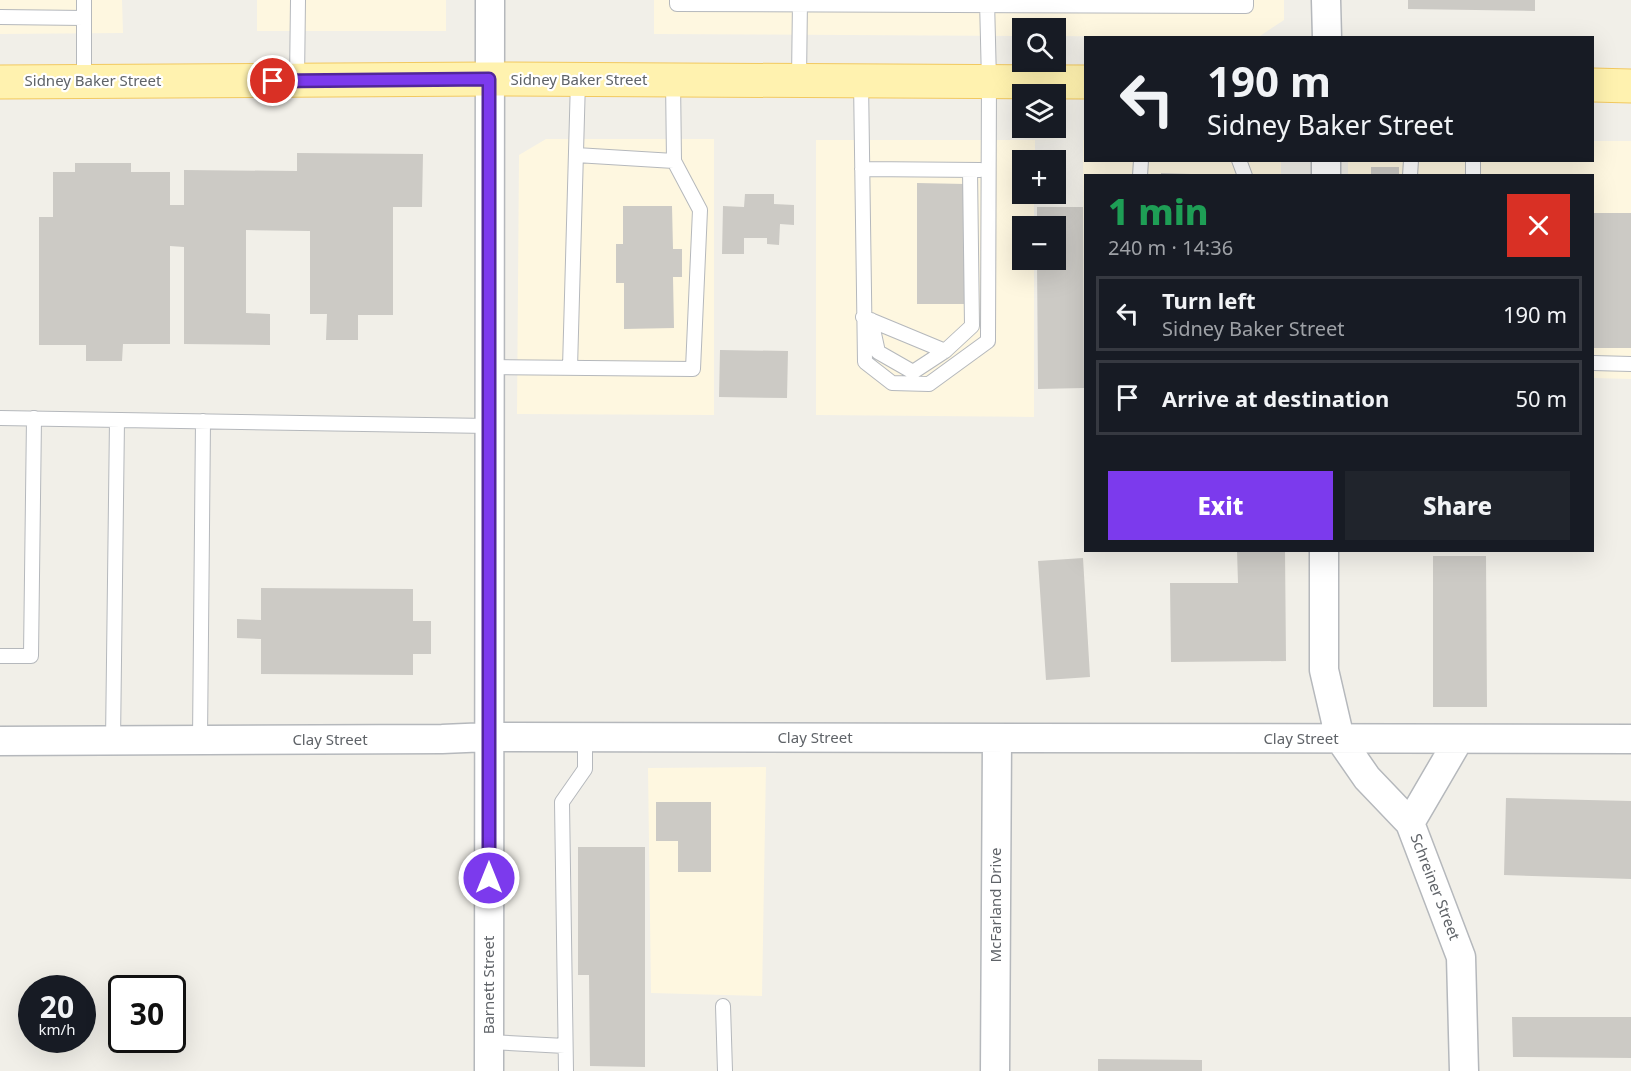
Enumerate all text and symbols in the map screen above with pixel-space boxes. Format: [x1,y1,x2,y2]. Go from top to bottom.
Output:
map controls [1012,18,1066,270]
button: search [1012,18,1066,72]
text: 190 m [1207,52,1331,109]
pin [247,55,298,106]
icon: left [1108,60,1186,138]
icon: arrive [256,64,289,97]
street label: Sidney Baker Street [511,69,648,89]
street label: Sidney Baker Street [25,70,162,90]
button: layers [1012,84,1066,138]
text: Sidney Baker Street [1207,106,1453,143]
button: + [1012,150,1066,204]
text: 1 min [1108,187,1209,236]
button: close [1507,194,1570,257]
button: − [1012,216,1066,270]
text: 240 m · 14:36 [1108,234,1233,261]
text: Turn left [1162,285,1256,315]
icon: left [1111,297,1144,330]
text: 190 m [1503,299,1567,329]
text: Sidney Baker Street [1162,315,1345,342]
icon: arrive [1111,381,1144,414]
text: Arrive at destination [1162,383,1389,413]
text: 50 m [1516,383,1567,413]
button: Exit [1108,471,1333,540]
button: Share [1345,471,1570,540]
street label: Clay Street [777,727,853,747]
street label: Clay Street [1263,728,1339,748]
street label: Clay Street [292,729,368,749]
street label: Schreiner Street [1406,830,1466,943]
position arrow [457,846,521,910]
street label: McFarland Drive [985,848,1005,962]
street label: Barnett Street [478,935,498,1034]
speed limit sign: 30 [108,975,186,1053]
text: 20 [40,986,74,1027]
text: km/h [39,1019,75,1039]

